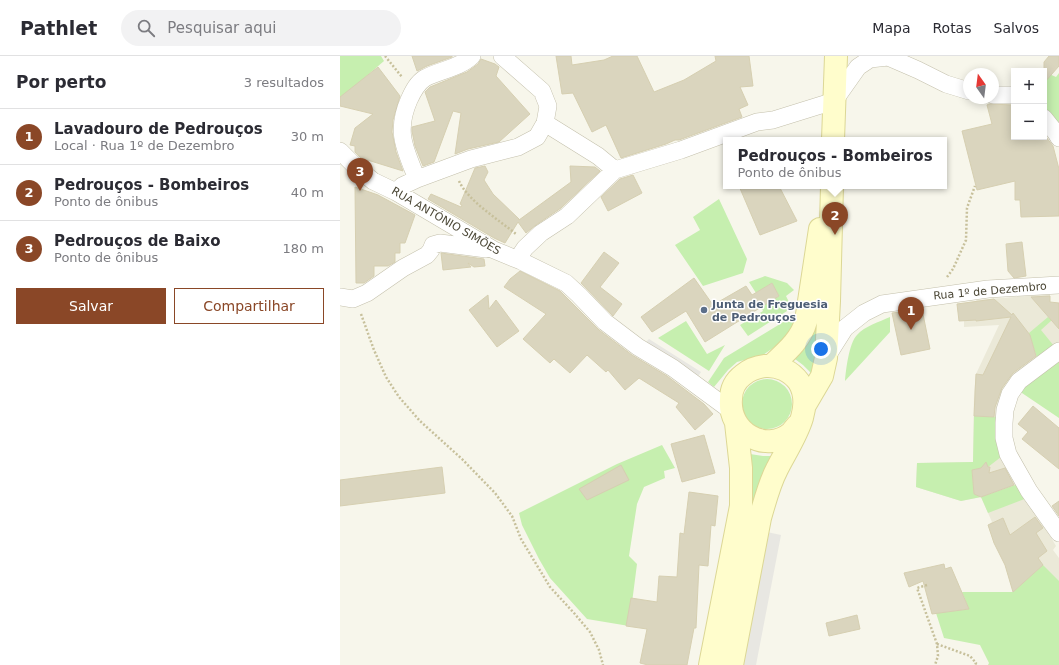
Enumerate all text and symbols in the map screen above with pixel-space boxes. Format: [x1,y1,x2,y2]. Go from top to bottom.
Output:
search box [121,10,401,46]
text: Pathlet [20,17,97,39]
icon: search [135,17,157,39]
text: Pesquisar aqui [167,19,276,37]
text: Mapa [872,20,910,36]
text: Rotas [932,20,972,36]
text: Salvos [994,20,1039,36]
north arrow [963,68,999,104]
map controls [1011,68,1047,140]
button: + [1011,68,1047,104]
text: Por perto [16,72,106,92]
text: 3 resultados [244,75,324,90]
button: − [1011,104,1047,140]
text: Lavadouro de Pedrouços [54,120,263,138]
text: 1 [24,129,34,144]
text: 30 m [291,129,324,144]
popup [723,137,947,189]
text: Local · Rua 1º de Dezembro [54,138,235,153]
text: Pedrouços - Bombeiros [737,147,933,165]
pin: 3 [347,158,373,191]
text: Ponto de ônibus [737,165,842,180]
text: Pedrouços - Bombeiros [54,176,249,194]
street label: RUA ANTÓNIO SIMÕES [389,184,503,258]
text: 2 [24,185,34,200]
text: 40 m [291,185,324,200]
text: Ponto de ônibus [54,194,158,209]
pin: 2 [822,202,848,235]
text: Pedrouços de Baixo [54,232,220,250]
text: 3 [24,241,34,256]
text: 180 m [282,241,324,256]
text: Ponto de ônibus [54,250,158,265]
street label: Rua 1º de Dezembro [933,280,1047,302]
button: Salvar [16,288,166,324]
button: Compartilhar [174,288,324,324]
pin: 1 [898,297,924,330]
place label: Junta de Freguesia de Pedrouços [711,298,828,324]
marker: Junta de Freguesia de Pedrouços [699,305,709,315]
your location [811,339,831,359]

